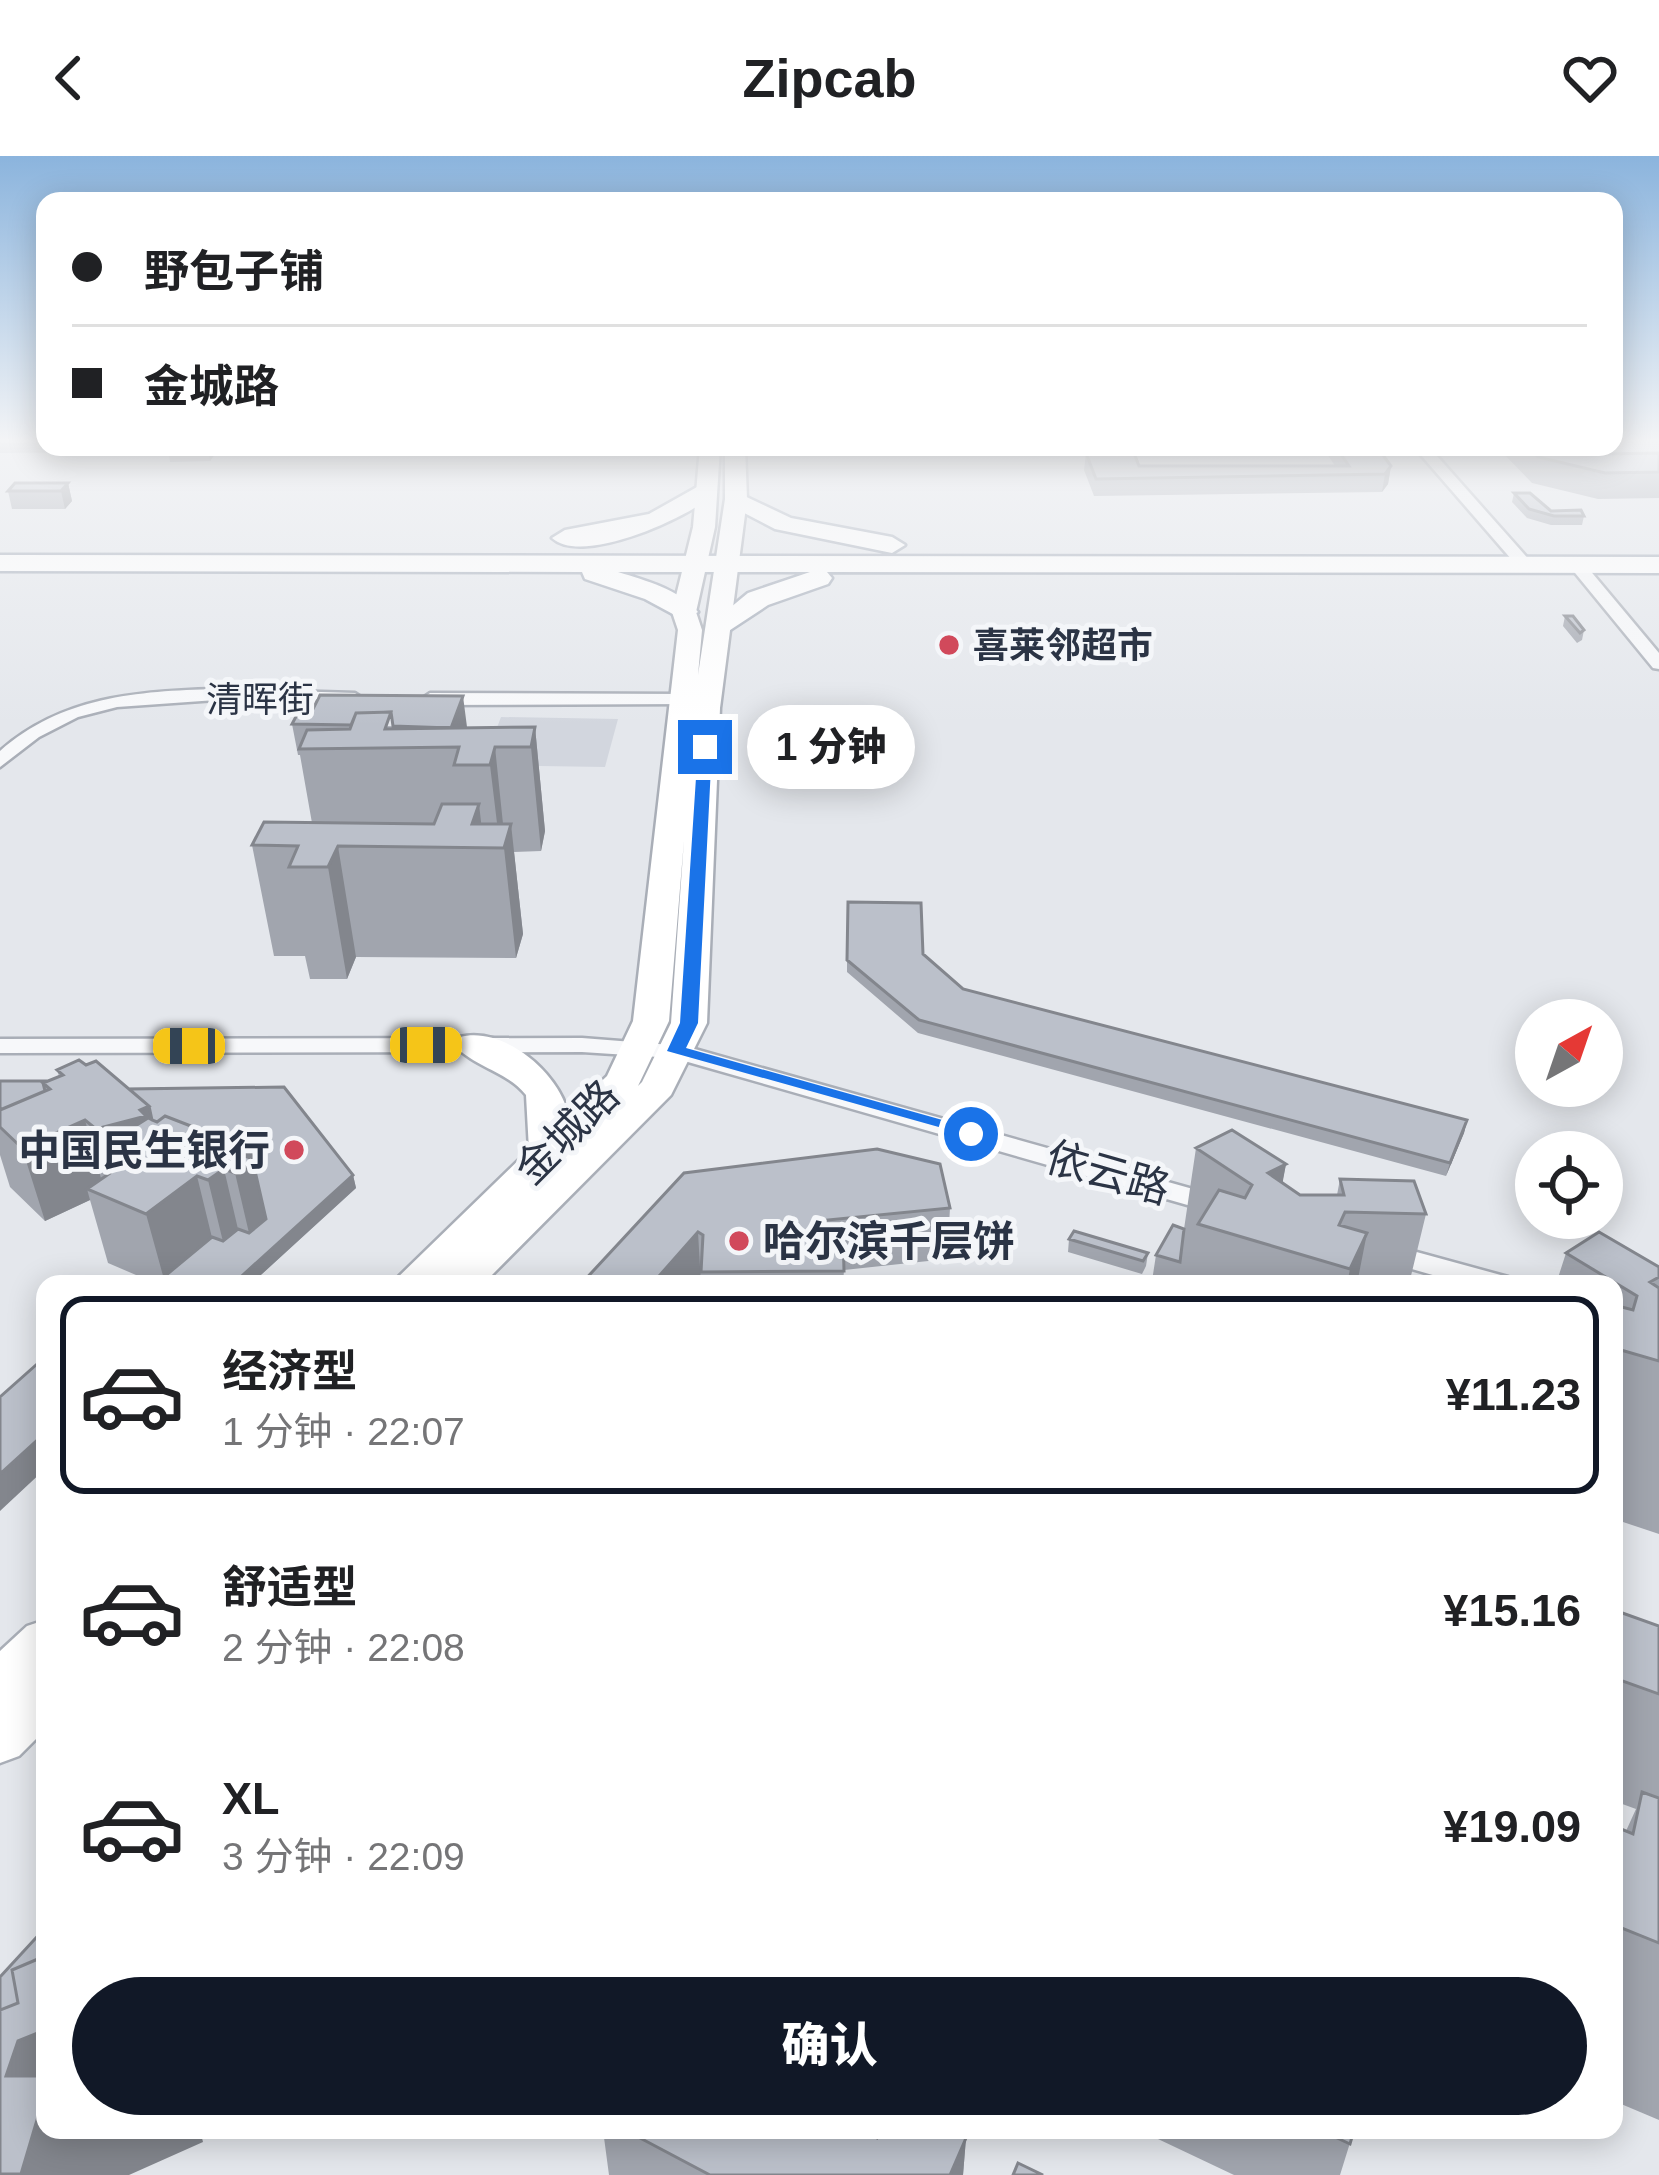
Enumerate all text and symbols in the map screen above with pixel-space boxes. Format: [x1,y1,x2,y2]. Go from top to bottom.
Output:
icon: back [36,45,102,111]
icon: heart [1557,45,1623,111]
text: Zipcab [742,48,917,108]
text: 野包子铺 [144,246,324,297]
text: 金城路 [144,361,279,412]
place label: 喜莱邻超市 [973,625,1153,666]
marker: 喜莱邻超市 [936,632,962,658]
street label: 清晖街 [206,679,314,720]
callout: 1 分钟 [747,705,915,789]
route end [678,720,732,774]
text: 1 分钟 [776,725,886,768]
north arrow [1515,999,1623,1107]
map controls [1515,999,1623,1239]
car [390,1027,462,1063]
car [153,1028,225,1064]
street label: 金城路 [506,1071,628,1193]
route start [944,1107,998,1161]
place label: 中国民生银行 [18,1127,270,1174]
button: locate [1515,1131,1623,1239]
street label: 依云路 [1041,1133,1175,1213]
marker: 中国民生银行 [281,1137,307,1163]
place label: 哈尔滨千层饼 [763,1218,1015,1265]
marker: 哈尔滨千层饼 [726,1228,752,1254]
icon: car [78,1341,186,1449]
text: 经济型 [222,1346,357,1397]
text: ¥11.23 [1446,1369,1581,1420]
text: 1 分钟 · 22:07 [222,1410,465,1453]
icon: car [78,1557,186,1665]
text: 舒适型 [222,1562,357,1613]
text: ¥15.16 [1443,1585,1581,1636]
text: 2 分钟 · 22:08 [222,1626,465,1669]
icon: car [78,1773,186,1881]
text: XL [222,1773,280,1824]
text: ¥19.09 [1443,1801,1581,1852]
text: 3 分钟 · 22:09 [222,1835,465,1878]
button: 确认 [72,1977,1587,2115]

